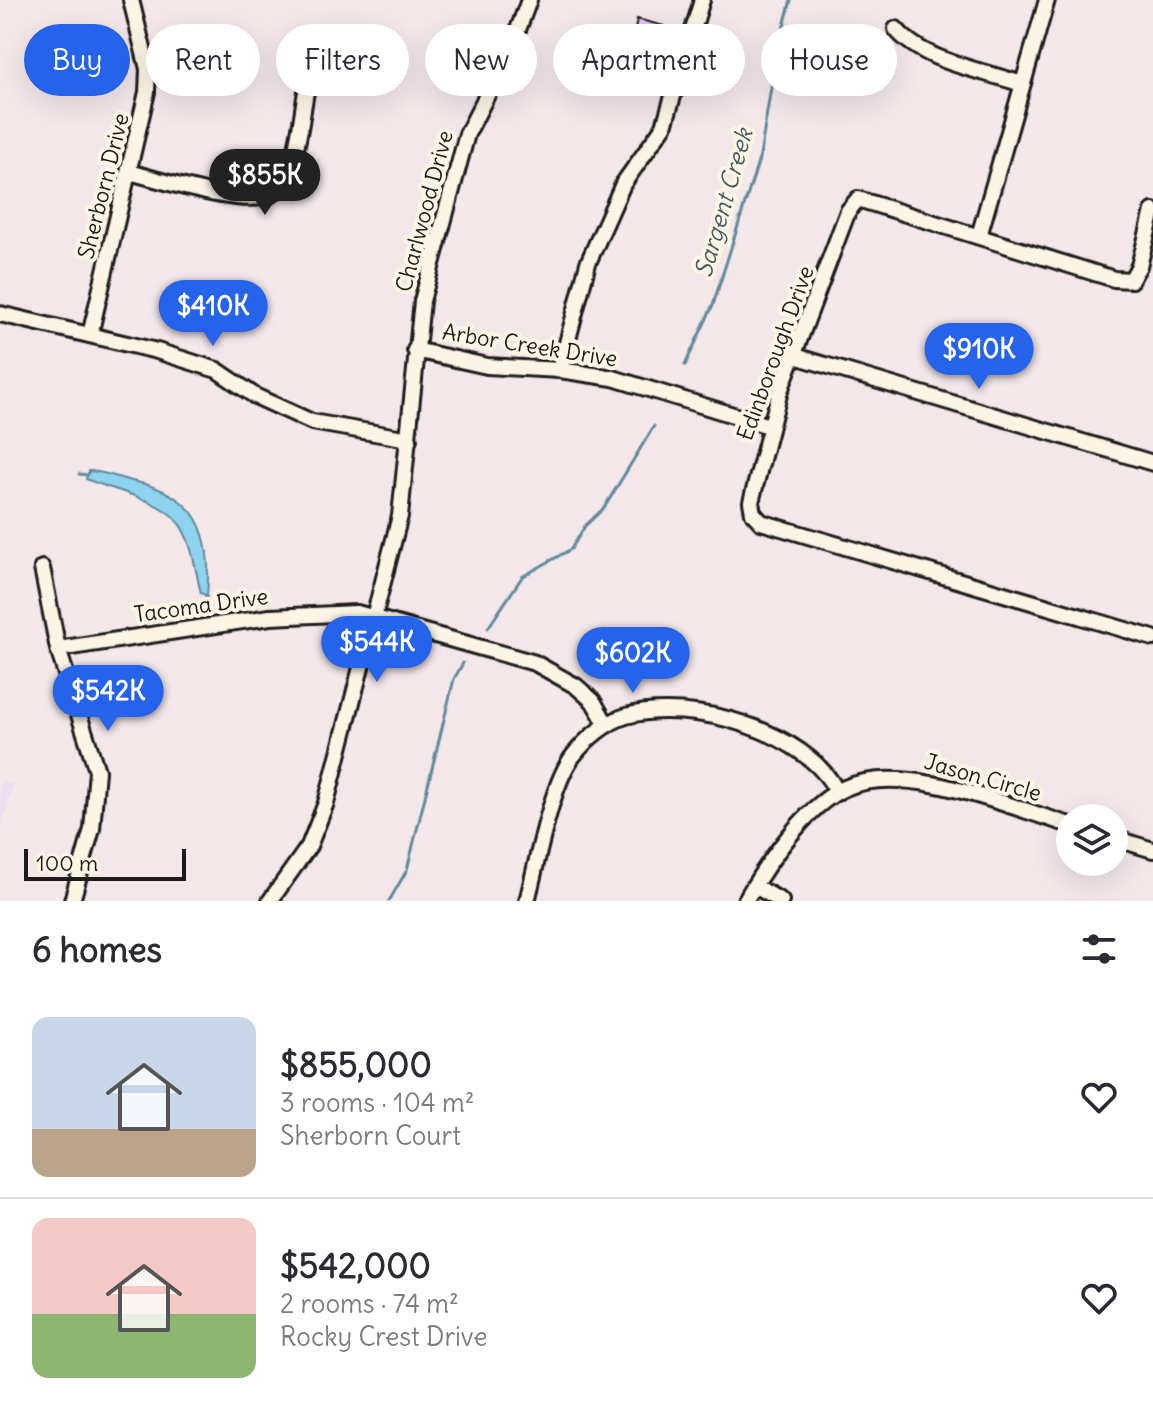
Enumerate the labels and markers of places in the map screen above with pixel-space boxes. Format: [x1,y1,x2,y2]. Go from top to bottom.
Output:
pin: $855K [209,149,321,217]
pin: $410K [157,280,269,348]
pin: $910K [923,323,1035,391]
pin: $544K [321,616,433,684]
pin: $602K [577,627,689,695]
pin: $542K [52,665,164,733]

